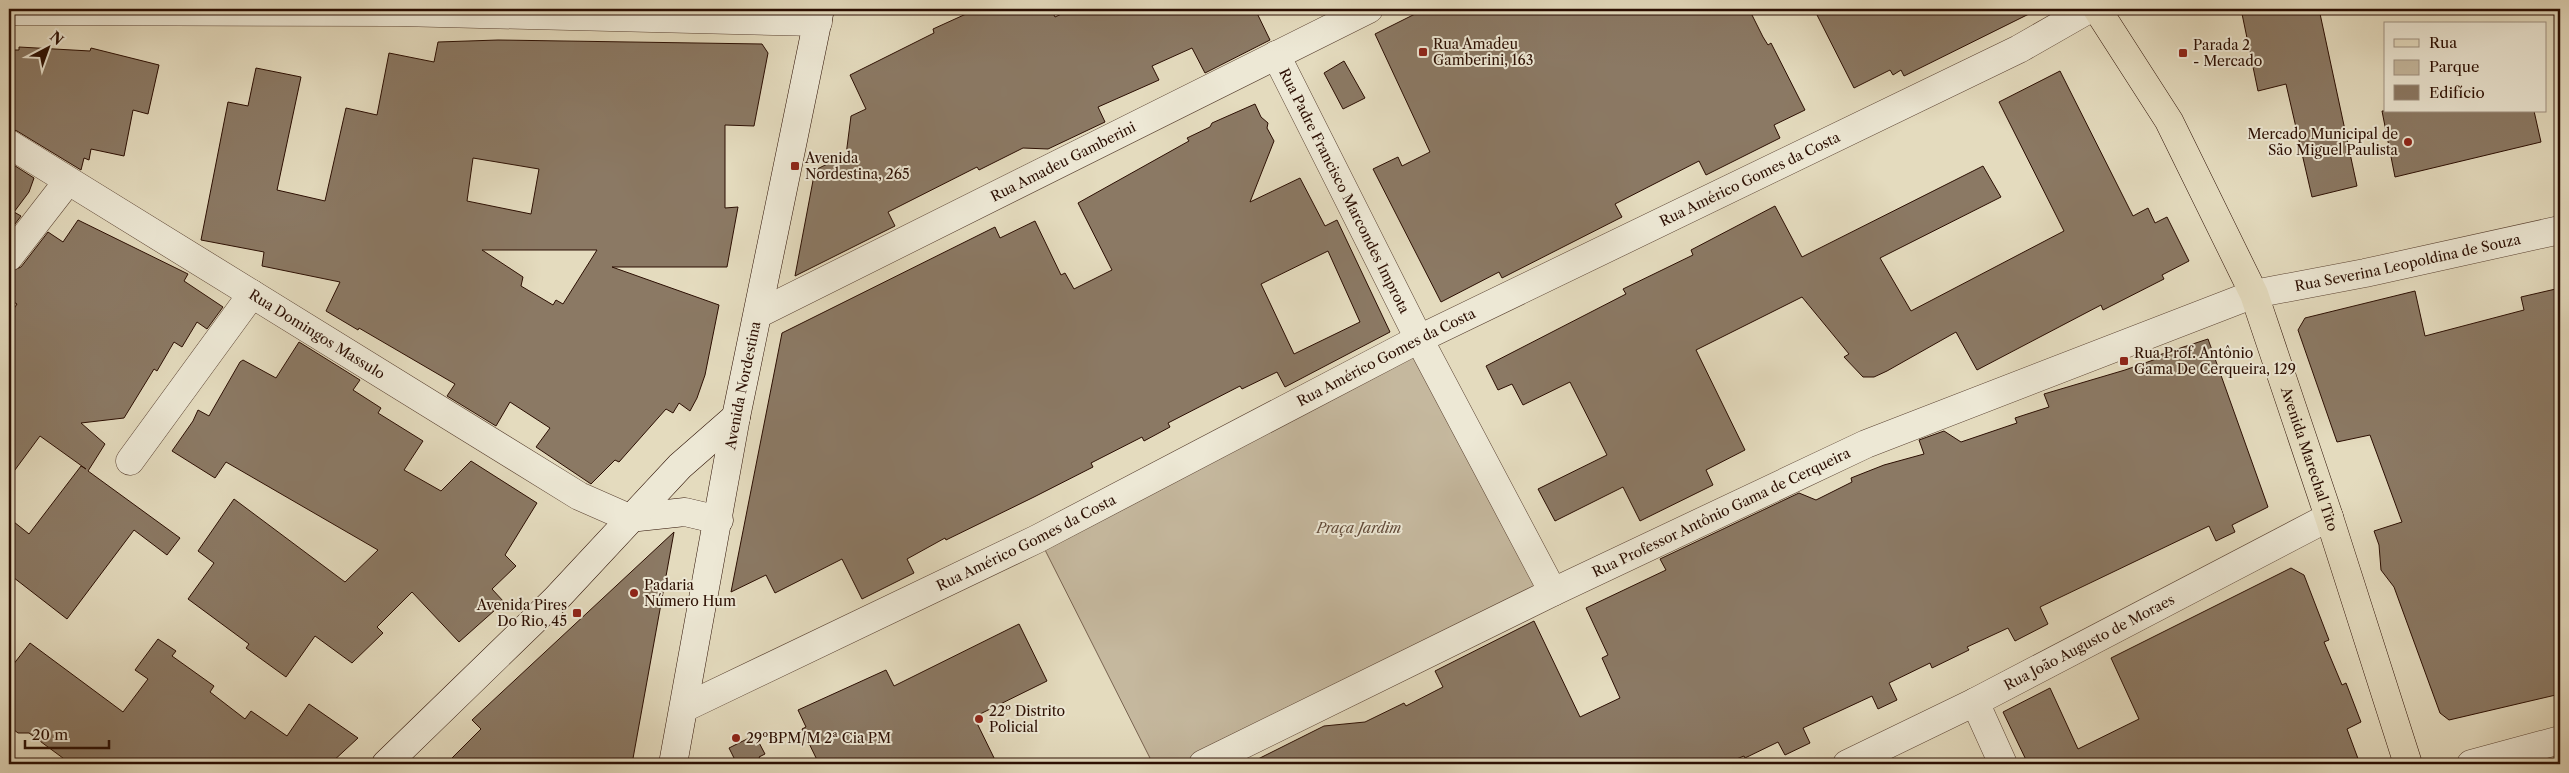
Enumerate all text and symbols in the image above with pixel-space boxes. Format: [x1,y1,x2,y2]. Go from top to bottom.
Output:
north arrow [22,22,72,72]
legend [2384,22,2546,112]
text: N [46,27,67,49]
text: Rua [2429,33,2457,52]
place label: Rua Amadeu Gamberini, 163 [1433,35,1533,69]
place label: Parada 2 - Mercado [2193,36,2262,70]
marker: Rua Amadeu Gamberini, 163 [1417,46,1429,58]
marker: Parada 2 - Mercado [2177,47,2189,59]
text: Parque [2429,57,2479,76]
street label: Rua Padre Francisco Marcondes Improta [1275,65,1414,317]
text: Edifício [2429,83,2485,102]
street label: Rua Amadeu Gamberini [987,118,1139,205]
place label: Mercado Municipal de São Miguel Paulista [2248,125,2399,159]
street label: Rua Américo Gomes da Costa [1657,128,1844,230]
marker: Mercado Municipal de São Miguel Paulista [2402,136,2414,148]
place label: Avenida Nordestina, 265 [804,149,910,183]
marker: Avenida Nordestina, 265 [789,160,801,172]
street label: Rua Severina Leopoldina de Souza [2293,230,2523,295]
street label: Rua Domingos Massulo [246,285,388,383]
street label: Rua Américo Gomes da Costa [1294,304,1479,410]
street label: Avenida Nordestina [721,319,765,452]
place label: Rua Prof. Antônio Gama De Cerqueira, 129 [2134,344,2296,378]
marker: Rua Prof. Antônio Gama De Cerqueira, 129 [2118,355,2130,367]
street label: Avenida Marechal Tito [2277,384,2342,533]
street label: Rua Professor Antônio Gama de Cerqueira [1589,444,1854,581]
street label: Rua Américo Gomes da Costa [933,490,1119,595]
park label: Praça Jardim [1316,519,1401,537]
place label: Padaria Número Hum [644,576,736,610]
marker: Padaria Número Hum [628,587,640,599]
street label: Rua João Augusto de Moraes [2001,590,2178,694]
place label: Avenida Pires Do Rio, 45 [476,596,567,630]
marker: Avenida Pires Do Rio, 45 [571,607,583,619]
place label: 22º Distrito Policial [989,702,1065,736]
marker: 22º Distrito Policial [973,713,985,725]
scale bar [25,718,109,750]
text: 20 m [32,725,68,744]
place label: 29ºBPM/M 2ª Cia PM [746,729,891,747]
marker: 29ºBPM/M 2ª Cia PM [730,732,742,744]

